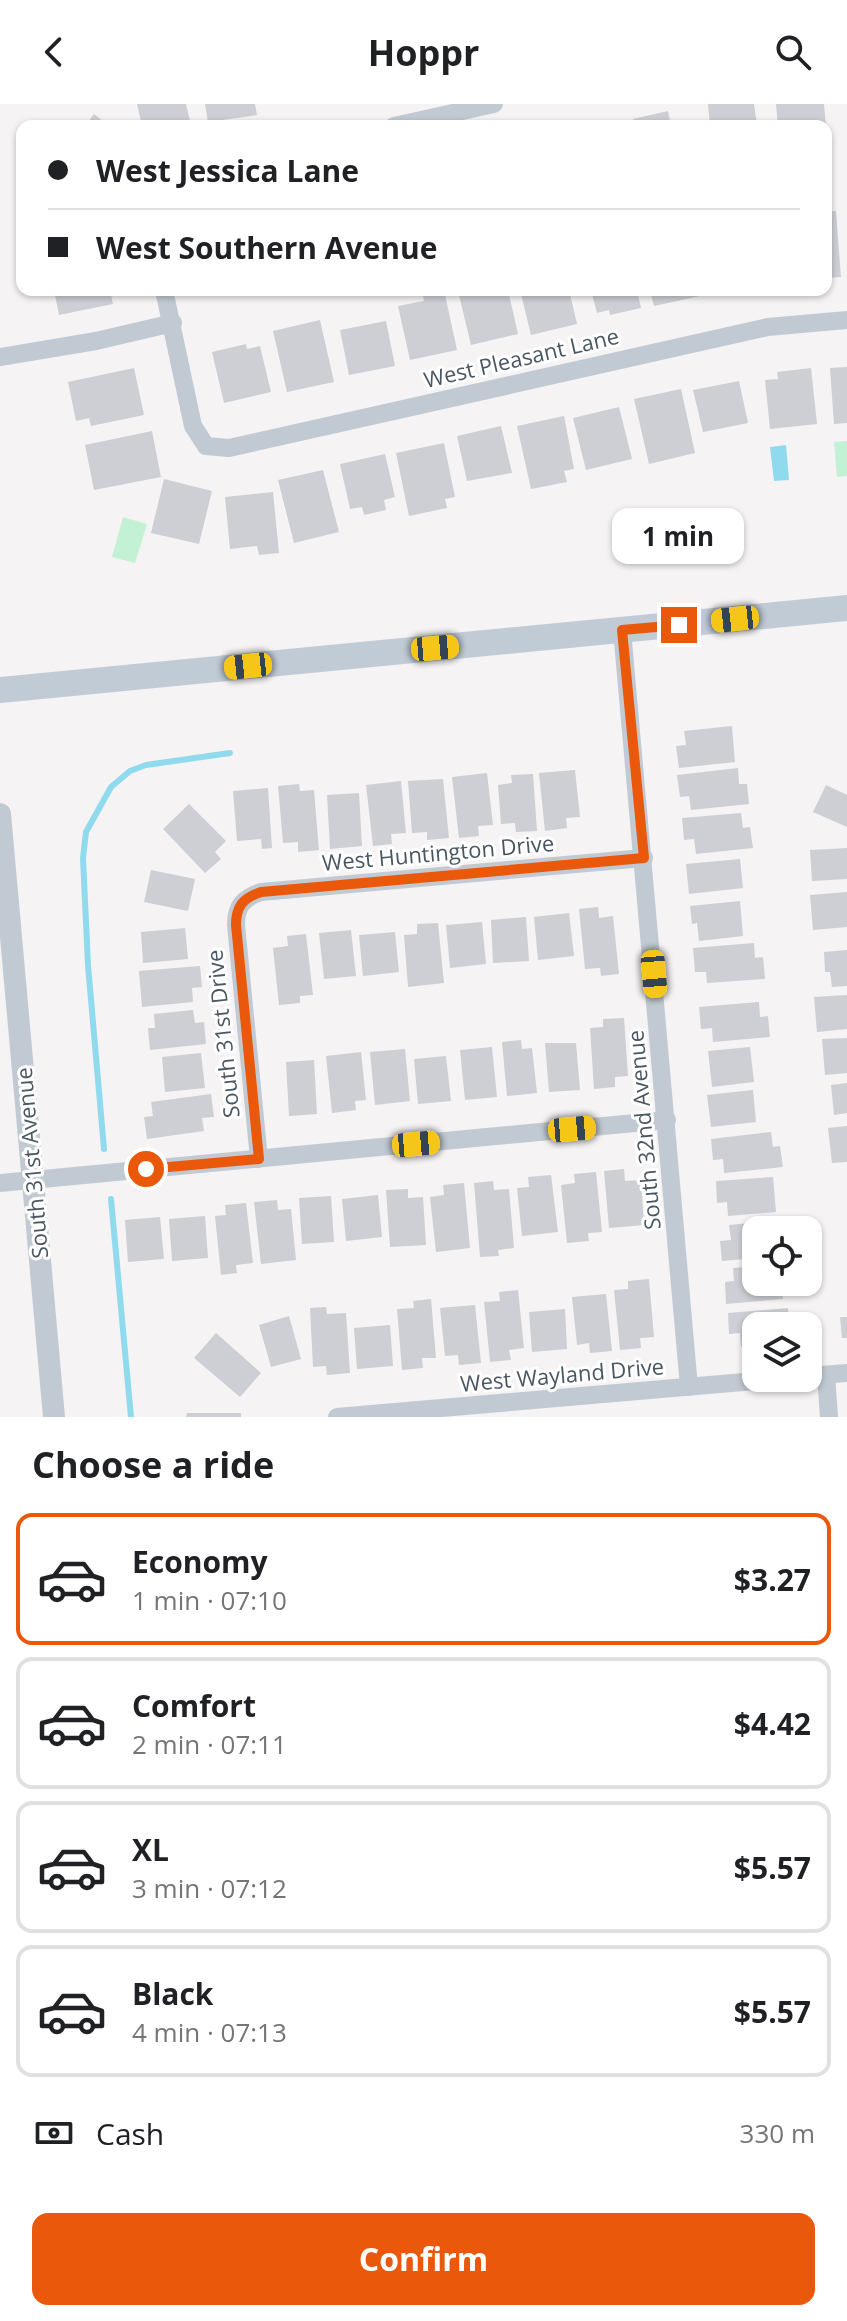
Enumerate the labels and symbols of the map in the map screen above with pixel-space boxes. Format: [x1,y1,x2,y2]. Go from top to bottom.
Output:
street label: West Pleasant Lane [420,320,622,394]
callout: 1 min [613,509,745,565]
car [710,605,760,633]
route end [661,607,697,643]
car [410,634,460,662]
car [223,652,273,680]
street label: West Huntington Drive [321,827,555,877]
street label: South 31st Drive [198,948,246,1120]
car [640,949,668,999]
street label: South 32nd Avenue [619,1029,667,1231]
street label: South 31st Avenue [8,1066,54,1260]
car [547,1115,597,1143]
car [391,1130,441,1158]
route start [128,1151,164,1187]
street label: West Wayland Drive [459,1350,665,1398]

